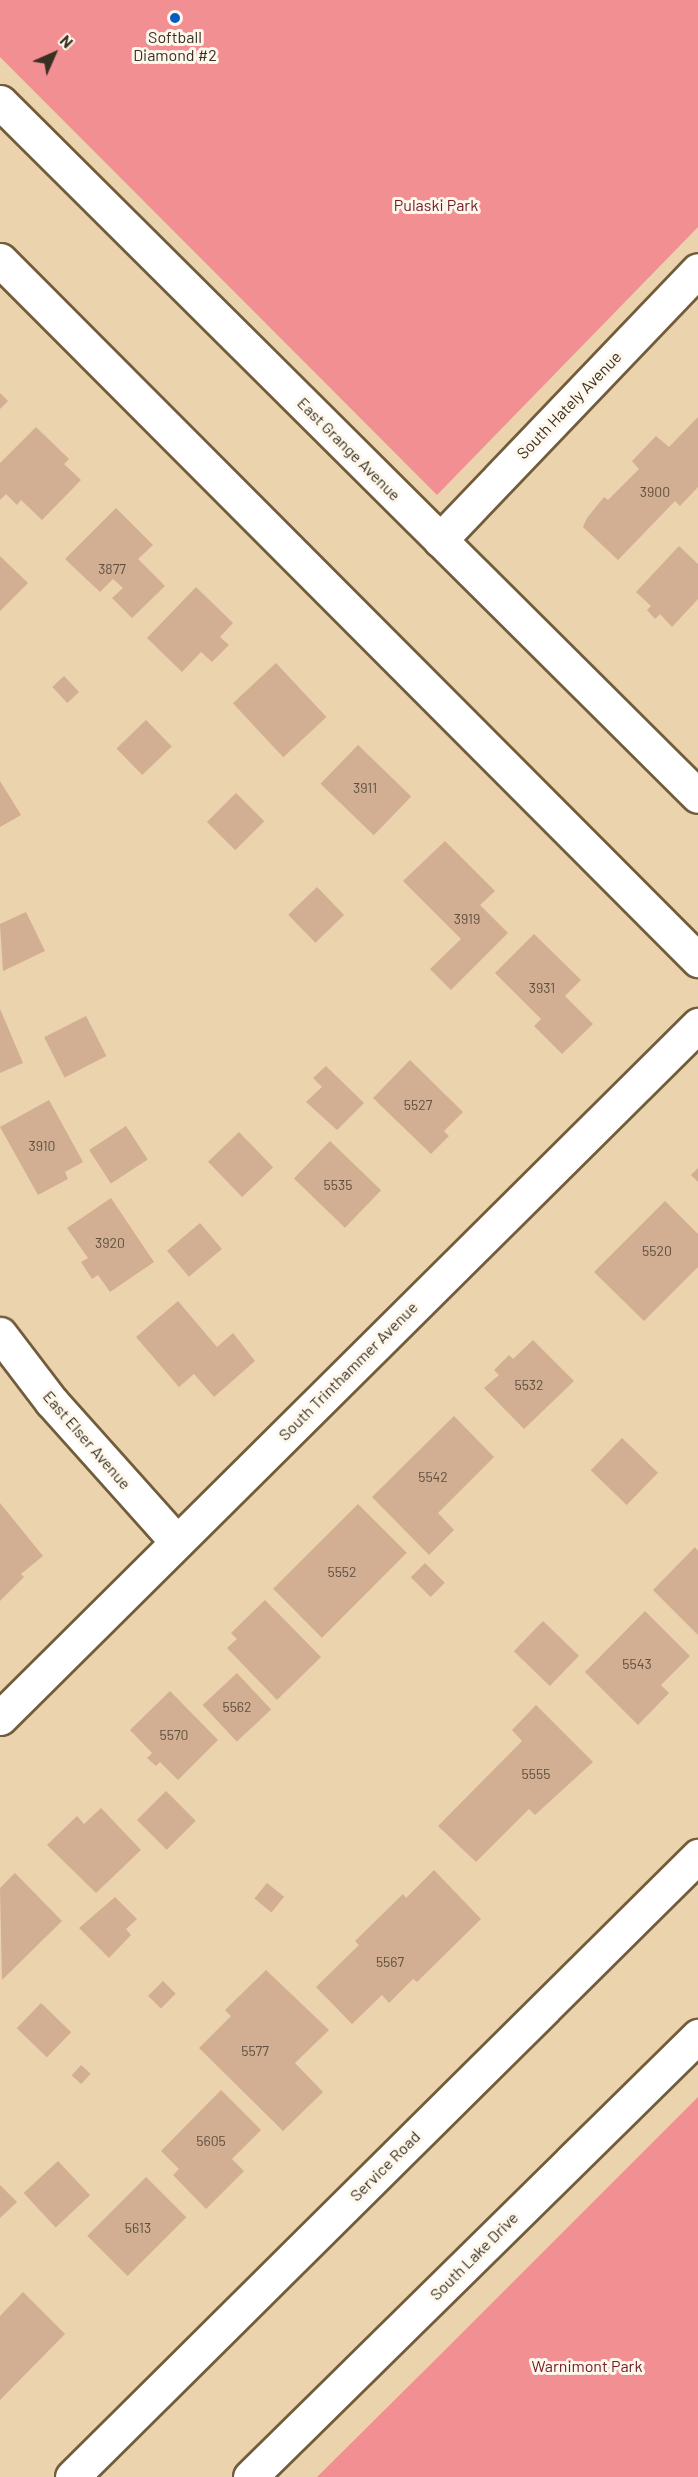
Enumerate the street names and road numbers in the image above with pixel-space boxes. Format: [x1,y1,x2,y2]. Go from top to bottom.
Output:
street label: South Hately Avenue [513,347,625,463]
street label: East Grange Avenue [293,393,405,505]
street label: South Trinthammer Avenue [275,1298,421,1444]
street label: East Elser Avenue [39,1387,135,1493]
street label: Service Road [346,2127,424,2205]
street label: South Lake Drive [426,2208,522,2304]

